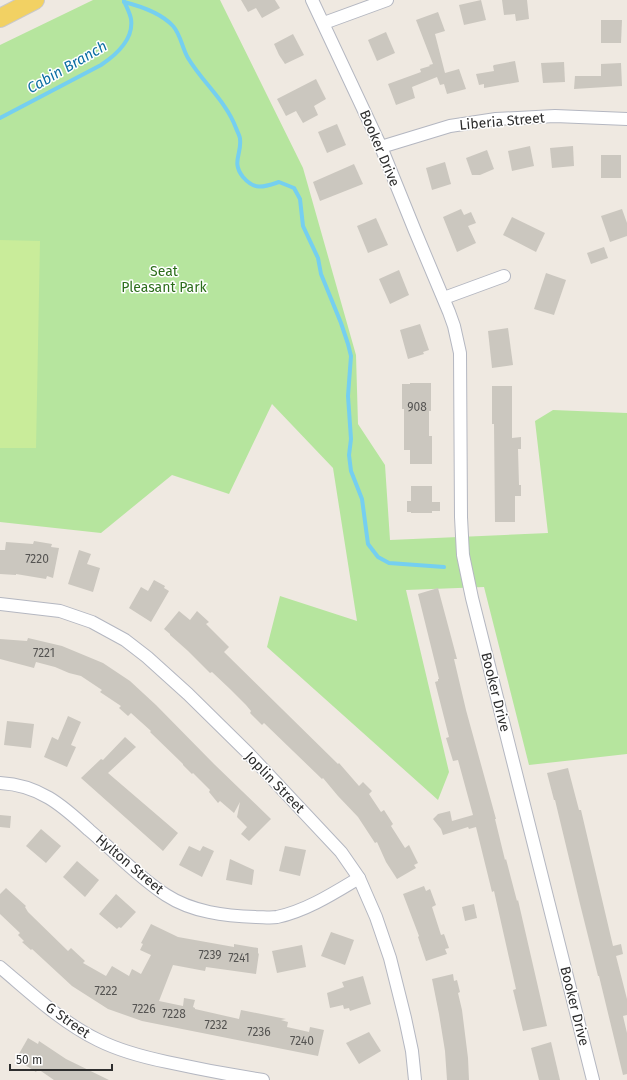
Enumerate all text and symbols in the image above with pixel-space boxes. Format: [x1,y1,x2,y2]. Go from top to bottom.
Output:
water label: Cabin Branch [24,37,110,97]
street label: Booker Drive [356,107,403,189]
street label: Liberia Street [459,109,546,134]
park label: Seat Pleasant Park [121,263,208,296]
house number: 908 [407,400,427,414]
house number: 7220 [25,552,49,566]
house number: 7221 [33,646,55,660]
street label: Booker Drive [477,651,514,734]
street label: Joplin Street [241,748,309,817]
street label: Hylton Street [92,831,168,898]
house number: 7239 [198,948,222,962]
house number: 7241 [228,951,250,965]
street label: Booker Drive [556,965,593,1048]
house number: 7222 [95,984,118,998]
street label: G Street [42,999,94,1042]
house number: 7226 [132,1002,156,1016]
house number: 7228 [162,1007,186,1021]
house number: 7232 [205,1018,227,1032]
house number: 7236 [247,1025,271,1039]
house number: 7240 [290,1034,314,1048]
scale bar [10,1046,112,1072]
text: 50 m [16,1053,42,1067]

